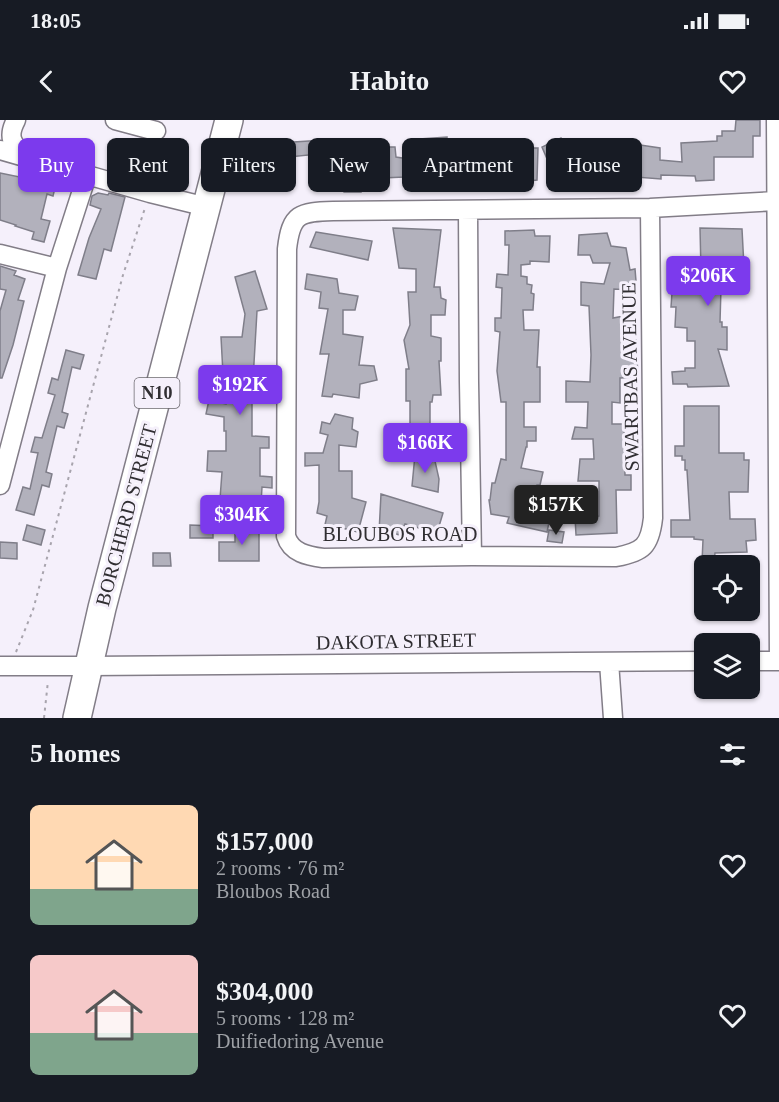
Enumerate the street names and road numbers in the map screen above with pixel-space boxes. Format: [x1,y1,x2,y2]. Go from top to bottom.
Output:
street label: SWARTBAS AVENUE [617,282,643,472]
road number: N10 [134,378,180,408]
street label: BORCHERD STREET [91,422,161,608]
street label: BLOUBOS ROAD [322,523,478,545]
street label: DAKOTA STREET [316,629,476,653]

